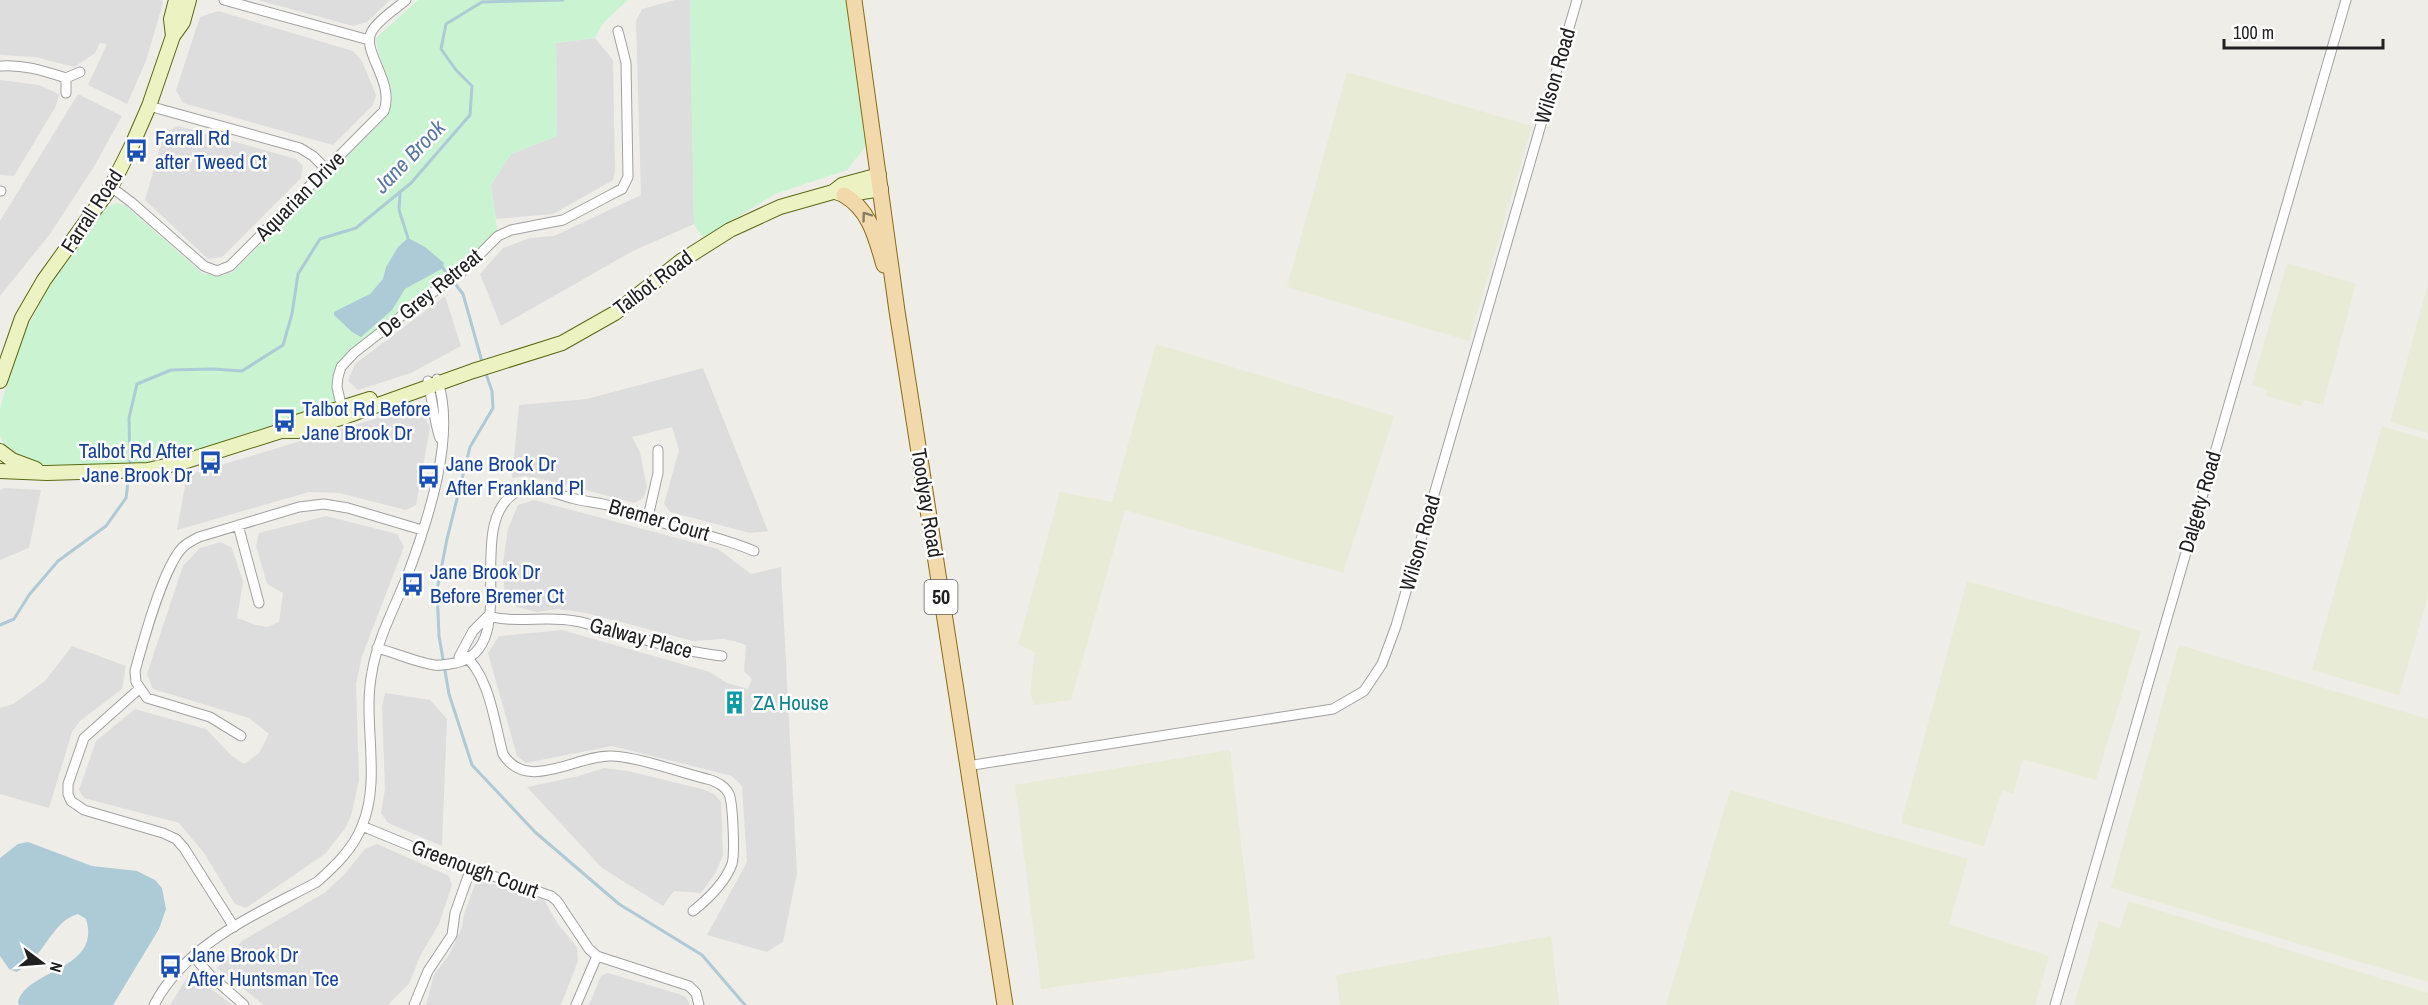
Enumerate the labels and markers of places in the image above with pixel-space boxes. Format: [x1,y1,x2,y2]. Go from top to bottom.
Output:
place label: Farrall Rd after Tweed Ct [155,123,267,176]
bus stop icon: Farrall Rd after Tweed Ct [124,137,150,163]
place label: Talbot Rd Before Jane Brook Dr [302,394,431,447]
bus stop icon: Talbot Rd Before Jane Brook Dr [271,408,297,434]
place label: Talbot Rd After Jane Brook Dr [79,436,192,489]
place label: Jane Brook Dr After Frankland Pl [445,449,584,502]
bus stop icon: Talbot Rd After Jane Brook Dr [197,450,223,476]
bus stop icon: Jane Brook Dr After Frankland Pl [415,463,441,489]
place label: Jane Brook Dr Before Bremer Ct [430,557,564,610]
bus stop icon: Jane Brook Dr Before Bremer Ct [399,571,425,597]
place label: ZA House [753,688,829,717]
building icon: ZA House [722,690,748,716]
place label: Jane Brook Dr After Huntsman Tce [187,940,339,993]
bus stop icon: Jane Brook Dr After Huntsman Tce [157,954,183,980]

